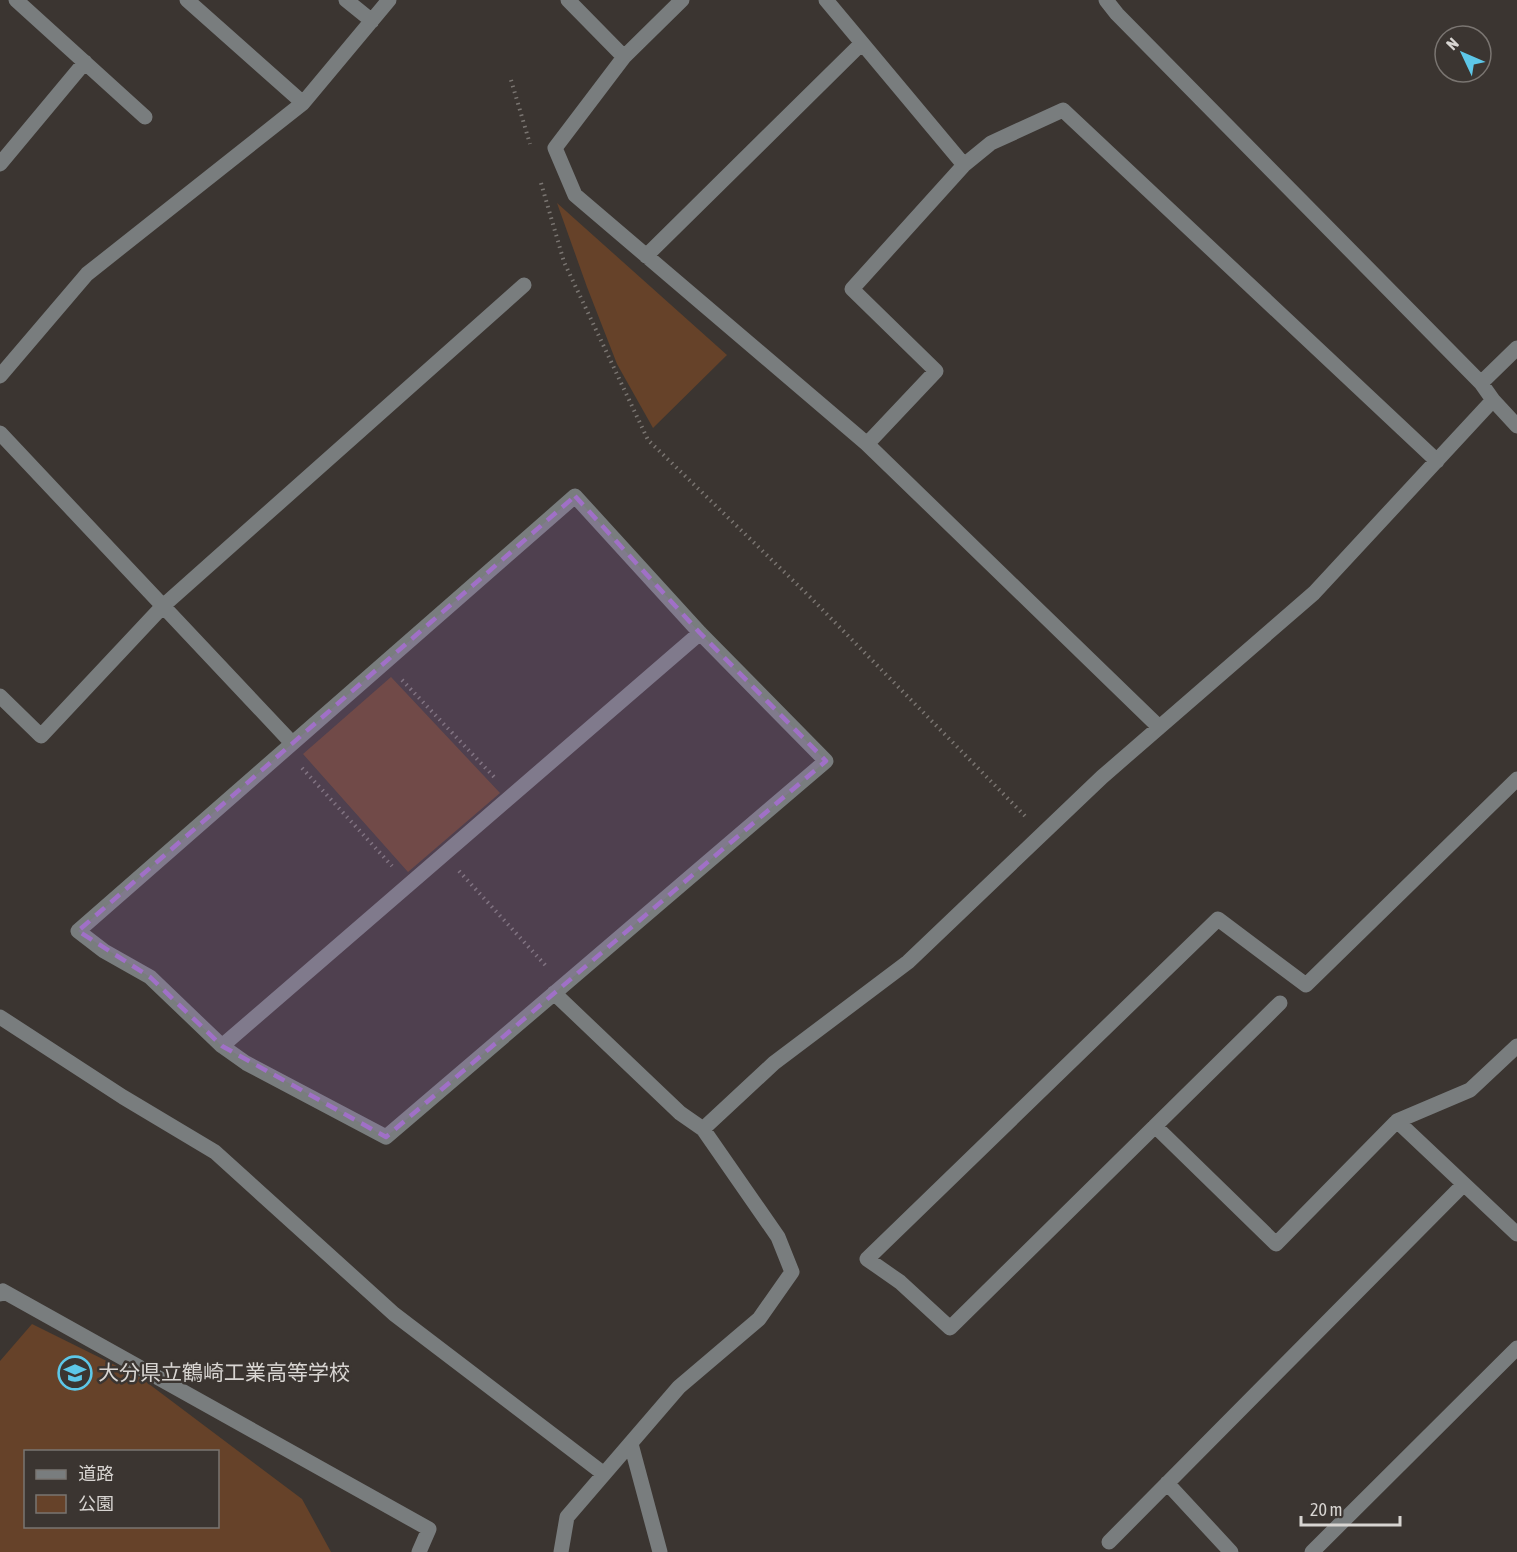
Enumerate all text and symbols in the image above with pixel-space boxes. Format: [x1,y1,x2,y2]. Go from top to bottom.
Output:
north arrow [1433,24,1493,84]
text: N [1442,34,1462,53]
school or university icon: 大分県立鶴崎工業高等学校 [57,1355,93,1391]
place label: 大分県立鶴崎工業高等学校 [98,1360,350,1384]
legend [24,1450,219,1528]
text: 道路 [78,1463,114,1484]
scale bar [1301,1489,1400,1527]
text: 公園 [78,1493,114,1514]
text: 20 m [1310,1499,1342,1520]

